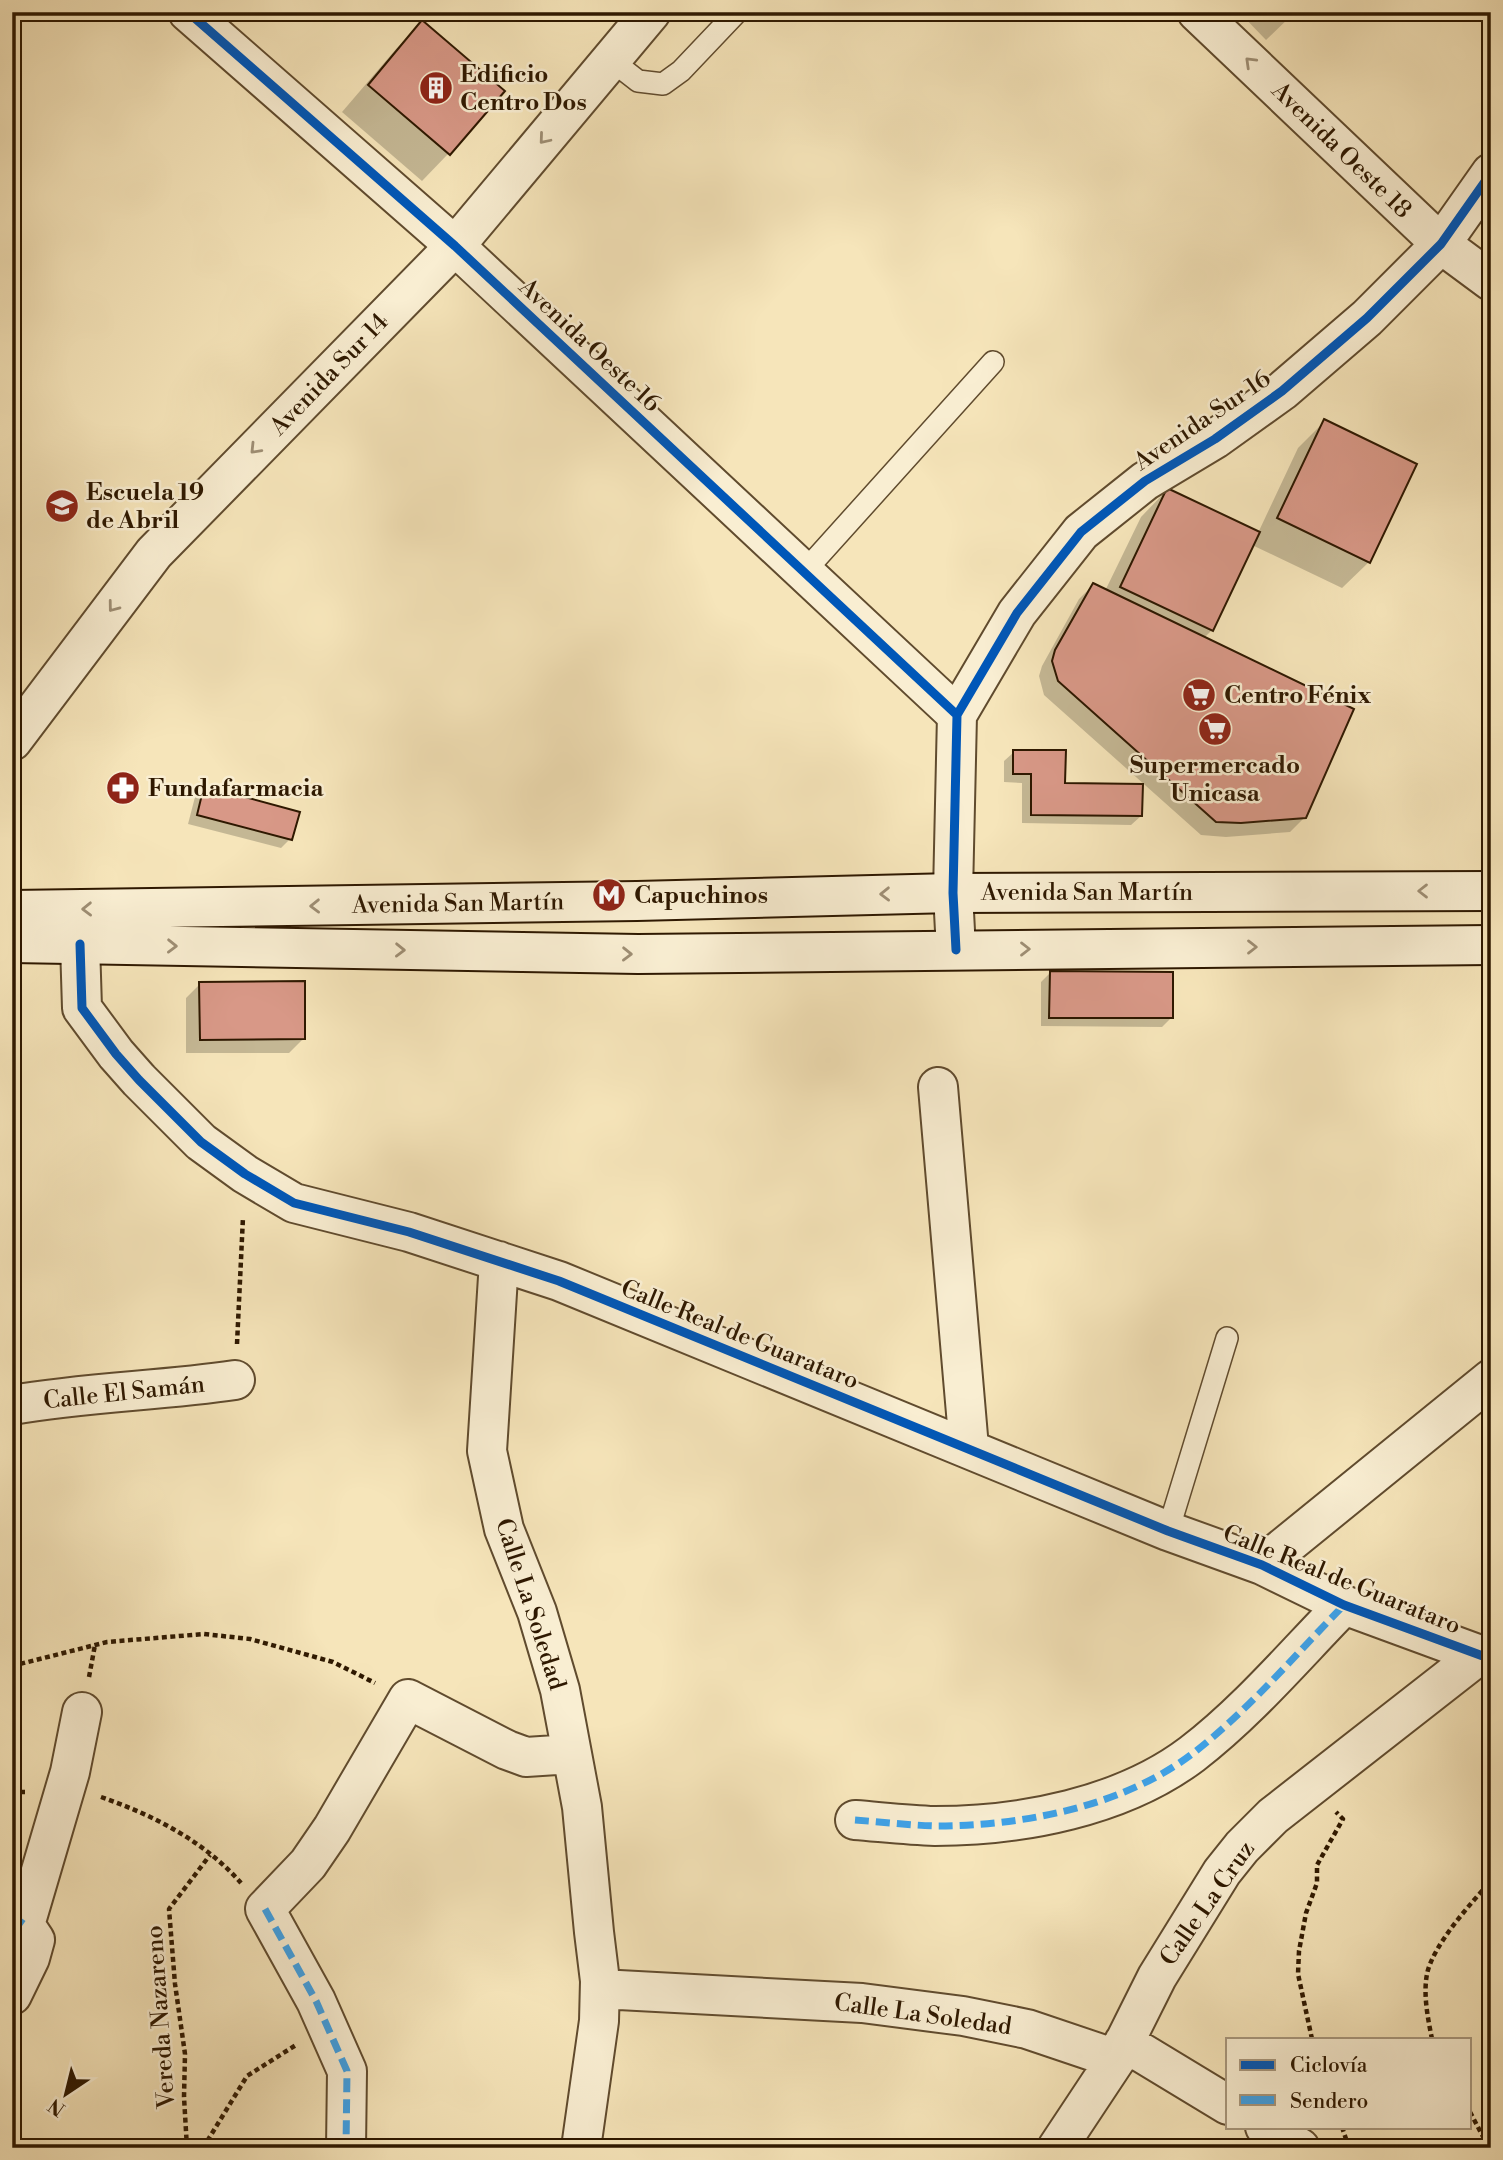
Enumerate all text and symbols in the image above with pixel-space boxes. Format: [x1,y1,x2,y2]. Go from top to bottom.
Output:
one-way arrow [1245,58,1258,71]
place label: Edificio Centro Dos [460,60,587,118]
building icon: Edificio Centro Dos [417,69,455,107]
street label: Avenida Oeste 18 [1264,76,1418,225]
one-way arrow [540,131,552,144]
street label: Avenida Oeste 16 [511,272,666,419]
street label: Avenida Sur 14 [263,307,396,443]
street label: Avenida Sur 16 [1128,364,1277,478]
one-way arrow [251,440,264,453]
place label: Escuela 19 de Abril [86,478,204,536]
school or university icon: Escuela 19 de Abril [43,487,81,525]
one-way arrow [108,599,121,612]
supermarket icon: Centro Fénix [1180,676,1218,714]
place label: Centro Fénix [1224,681,1371,711]
supermarket icon: Supermercado Unicasa [1196,710,1234,748]
place label: Supermercado Unicasa [1130,751,1300,809]
pharmacy icon: Fundafarmacia [104,769,142,807]
place label: Fundafarmacia [148,774,325,804]
metro station icon: Capuchinos [590,876,628,914]
street label: Avenida San Martín [980,878,1193,908]
place label: Capuchinos [634,881,768,911]
one-way arrow [1417,883,1427,899]
street label: Avenida San Martín [351,887,564,921]
one-way arrow [879,887,890,902]
one-way arrow [309,898,320,913]
one-way arrow [81,901,92,917]
one-way arrow [168,938,178,954]
one-way arrow [1247,939,1258,955]
one-way arrow [1020,941,1030,957]
one-way arrow [395,942,406,958]
one-way arrow [623,946,633,962]
street label: Calle Real de Guarataro [616,1273,863,1396]
street label: Calle El Samán [42,1370,206,1416]
street label: Calle La Soledad [488,1515,572,1694]
street label: Calle Real de Guarataro [1218,1518,1465,1641]
street label: Calle La Cruz [1154,1835,1262,1972]
street label: Vereda Nazareno [140,1924,182,2111]
street label: Calle La Soledad [832,1988,1014,2042]
legend [1226,2038,1472,2128]
text: Ciclovía [1290,2053,1368,2079]
north arrow [32,2058,102,2128]
text: Sendero [1290,2089,1368,2115]
text: N [44,2093,70,2121]

